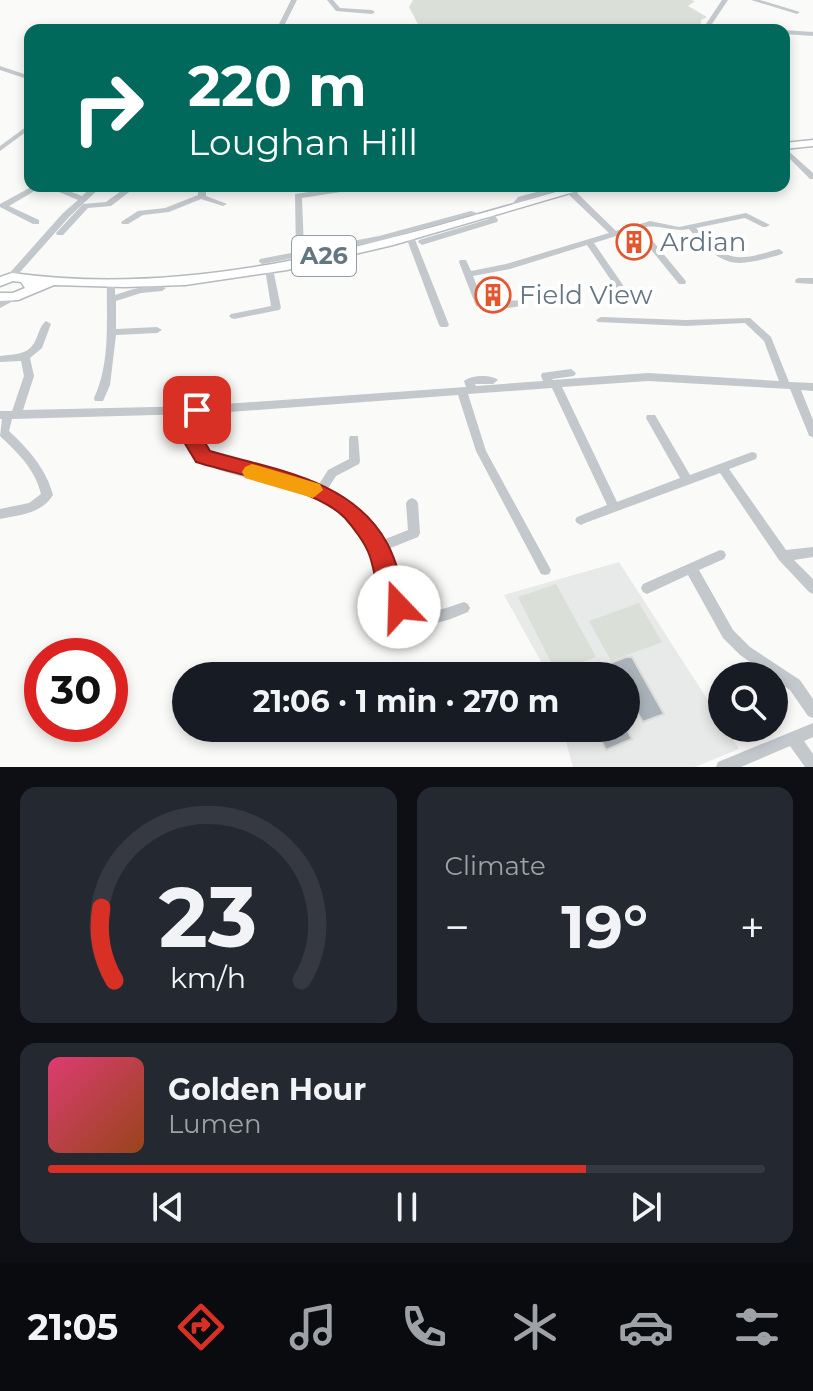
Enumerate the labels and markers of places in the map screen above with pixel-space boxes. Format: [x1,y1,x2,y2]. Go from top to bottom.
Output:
building icon: Ardian [615,223,653,261]
place label: Ardian [660,226,746,258]
building icon: Field View [474,276,512,314]
place label: Field View [519,279,653,311]
pin [163,376,231,444]

